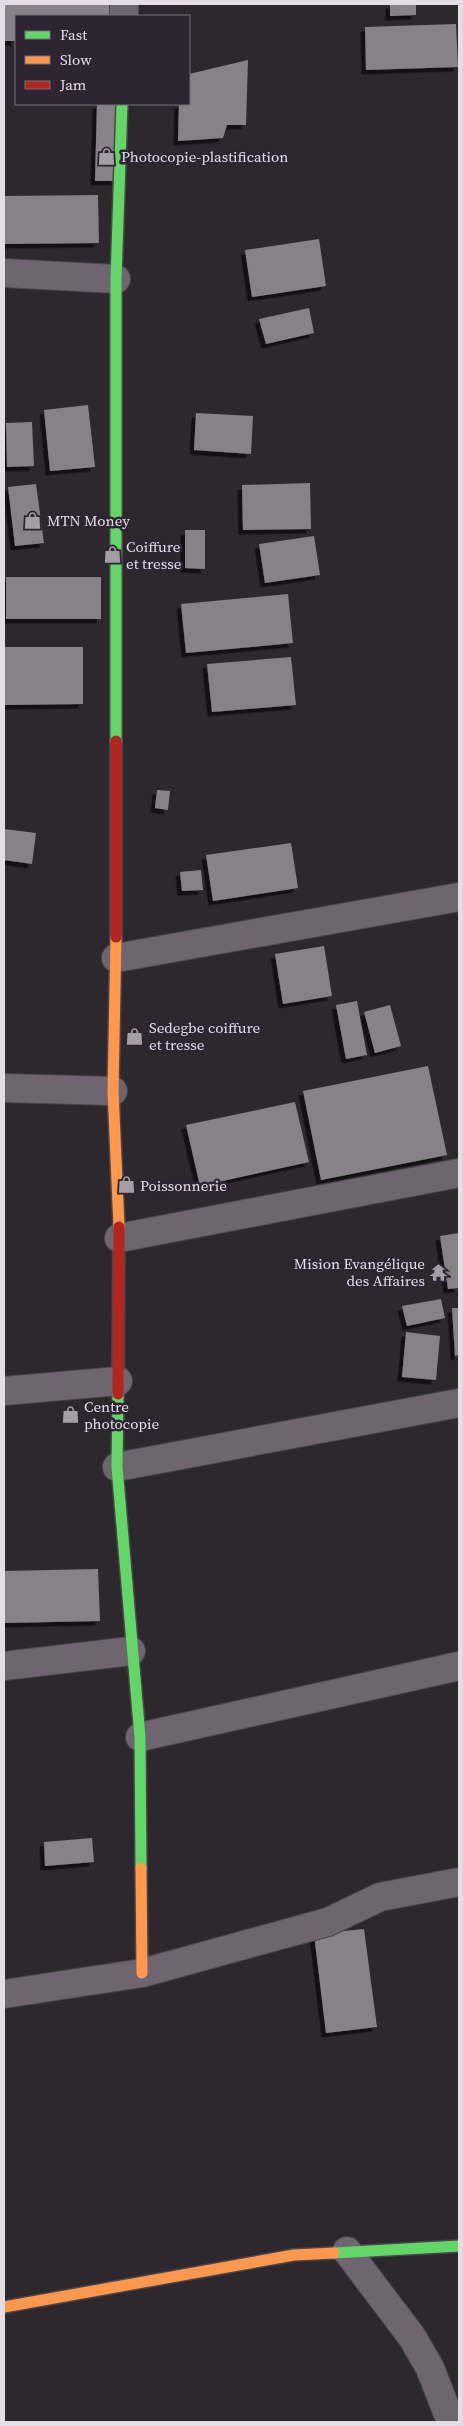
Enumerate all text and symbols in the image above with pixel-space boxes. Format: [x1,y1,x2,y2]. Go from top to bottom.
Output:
legend [15,15,190,105]
text: Fast [60,24,87,45]
text: Slow [60,49,92,70]
text: Jam [59,74,87,95]
shop icon: Photocopie-plastification [97,146,117,166]
place label: Photocopie-plastification [121,146,288,167]
shop icon: MTN Money [23,510,43,530]
place label: MTN Money [47,510,130,531]
place label: Coiffure et tresse [126,536,182,574]
shop icon: Coiffure et tresse [102,545,122,565]
place label: Sedegbe coiffure et tresse [149,1017,261,1055]
shop icon: Sedegbe coiffure et tresse [125,1026,145,1046]
shop icon: Poissonnerie [116,1175,136,1195]
place label: Poissonnerie [140,1175,227,1196]
place label: Mision Evangélique des Affaires [294,1253,425,1291]
temple icon: Mision Evangélique des Affaires [429,1262,449,1282]
place label: Centre photocopie [84,1396,159,1434]
shop icon: Centre photocopie [60,1405,80,1425]

